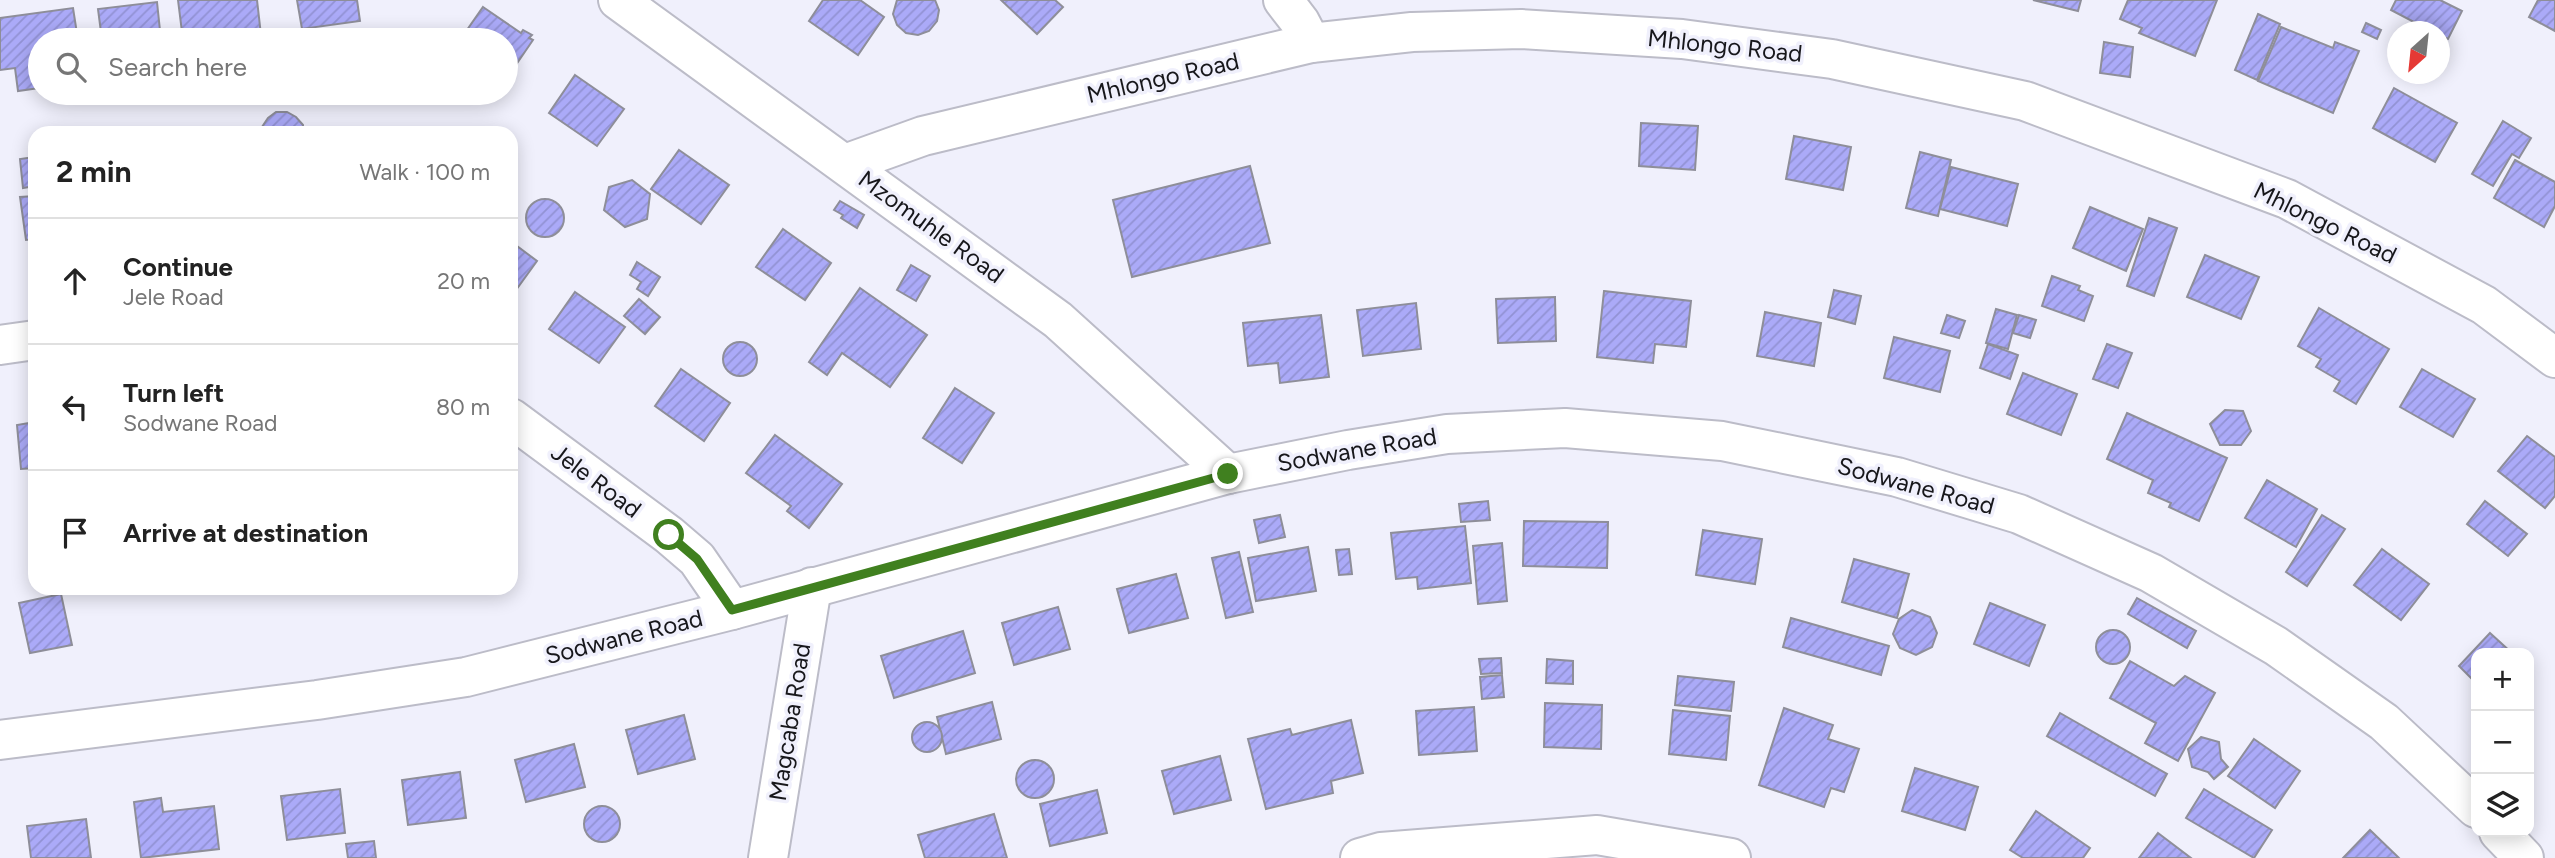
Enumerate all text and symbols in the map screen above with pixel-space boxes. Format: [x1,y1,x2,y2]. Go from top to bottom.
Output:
north arrow [2387,21,2450,84]
street label: Mhlongo Road [1646,23,1804,68]
search box [28,28,518,105]
street label: Mhlongo Road [1084,46,1242,109]
icon: search [52,48,90,86]
text: Search here [108,51,247,83]
text: 2 min [56,153,132,190]
text: Walk · 100 m [359,158,490,186]
street label: Mzomuhle Road [853,164,1010,289]
street label: Mhlongo Road [2249,175,2401,270]
text: Continue [123,251,233,283]
icon: ahead [56,262,94,300]
text: 20 m [437,267,490,295]
text: Jele Road [123,283,224,311]
text: Turn left [123,377,224,409]
icon: left [56,388,94,426]
text: 80 m [436,393,490,421]
text: Sodwane Road [123,409,277,437]
street label: Sodwane Road [1275,421,1439,478]
street label: Jele Road [546,437,647,524]
street label: Sodwane Road [1835,451,1998,520]
route end [1212,458,1243,489]
icon: arrive [56,514,94,552]
text: Arrive at destination [123,517,368,549]
route start [653,519,684,550]
street label: Sodwane Road [542,603,706,670]
street label: Magcaba Road [763,641,816,803]
map controls [2471,648,2534,837]
button: + [2471,648,2534,711]
button: − [2471,711,2534,774]
button: layers [2471,774,2534,837]

